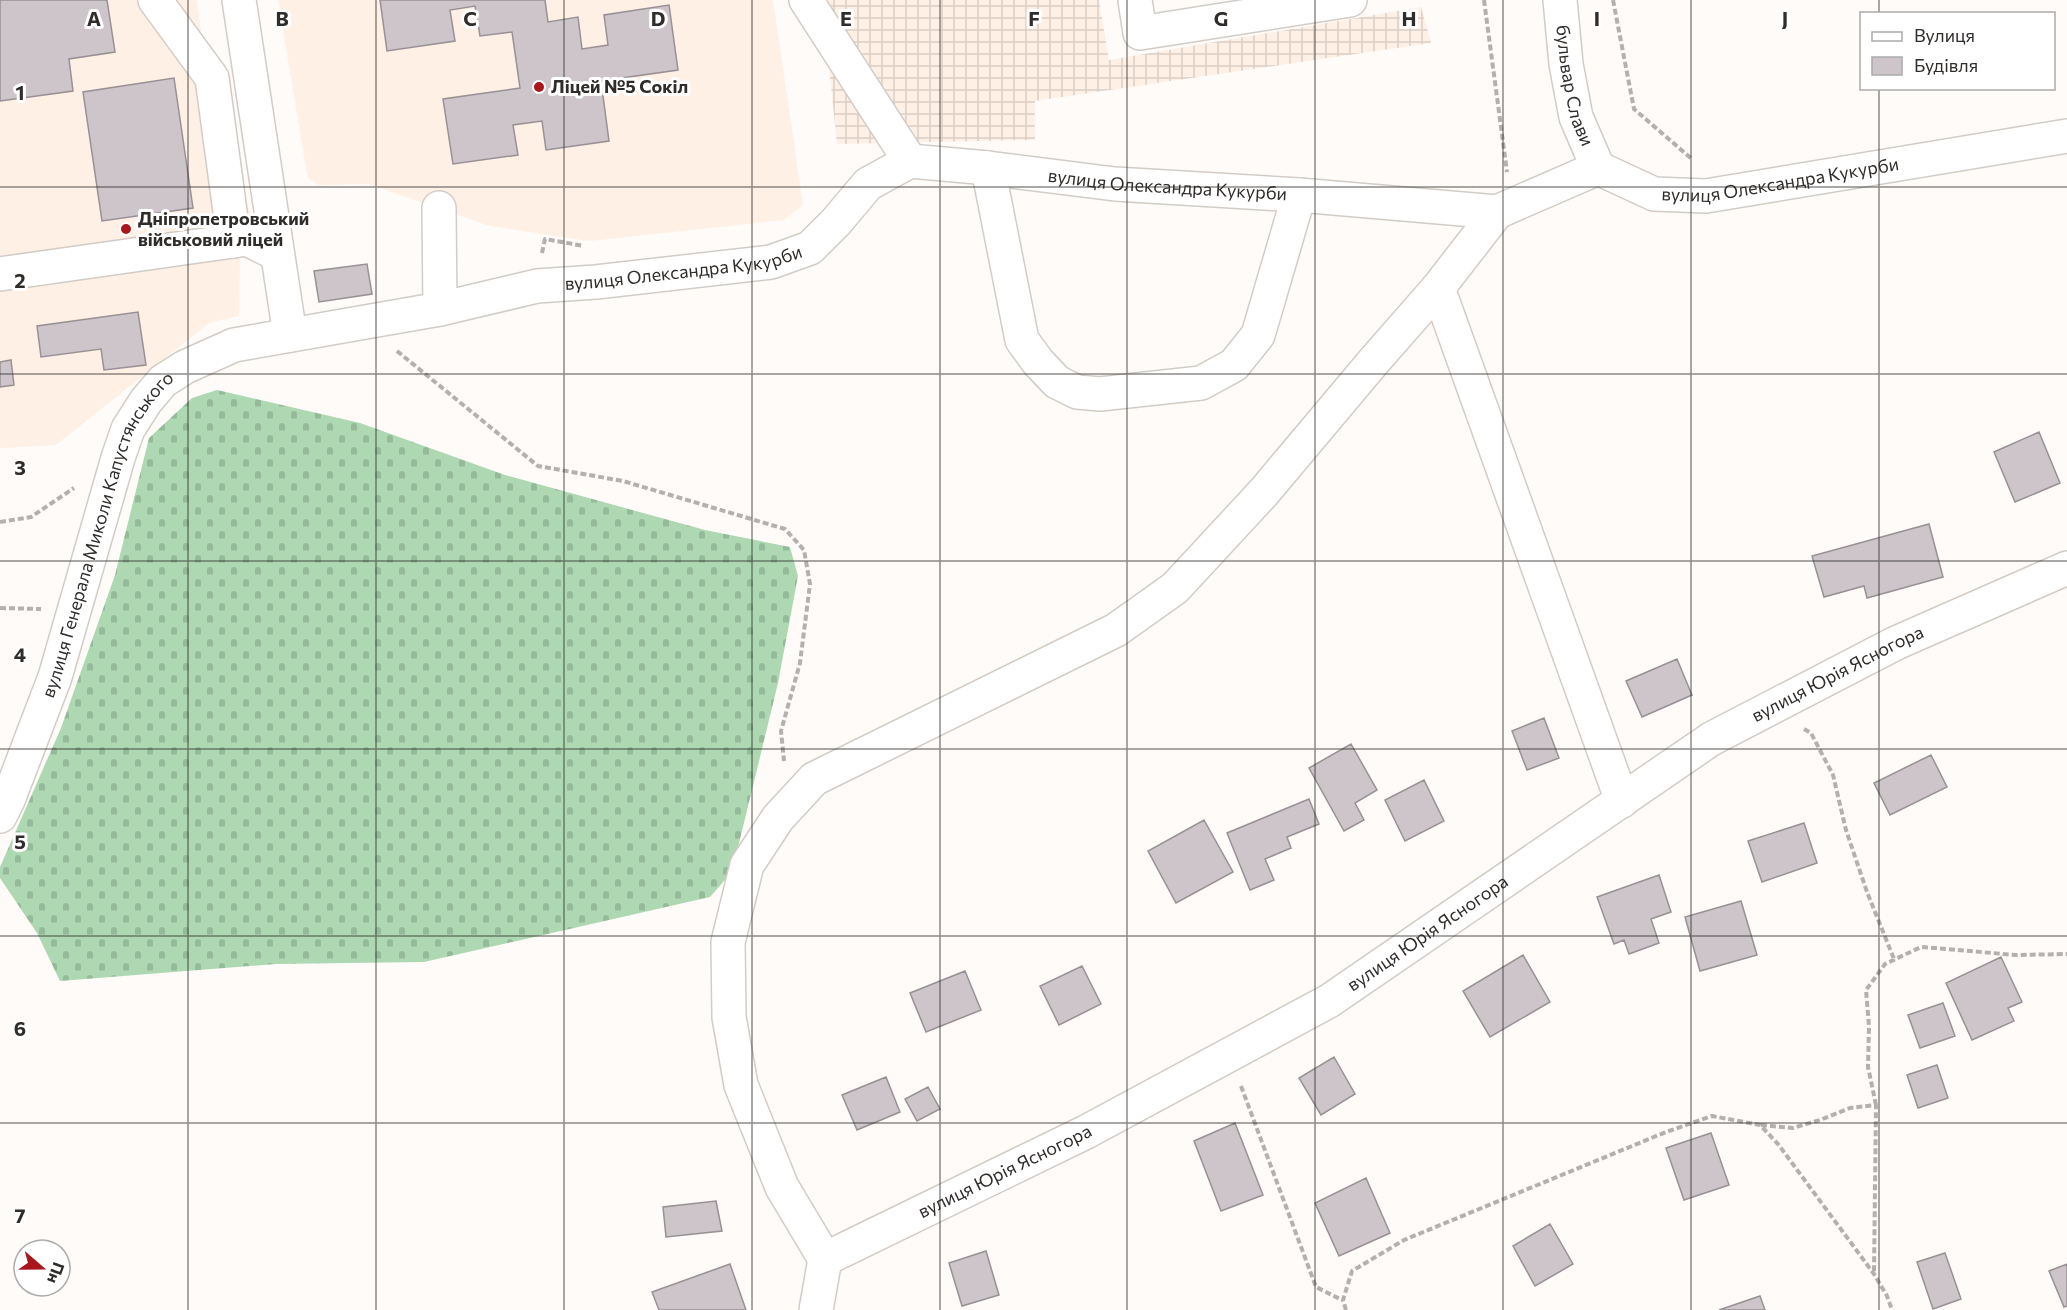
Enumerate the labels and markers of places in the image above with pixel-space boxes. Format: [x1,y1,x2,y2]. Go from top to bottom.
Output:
place label: Ліцей №5 Сокіл [551,75,688,97]
marker: Ліцей №5 Сокіл [532,80,546,94]
place label: Дніпропетровський військовий ліцей [138,207,309,250]
marker: Дніпропетровський військовий ліцей [119,222,133,236]

